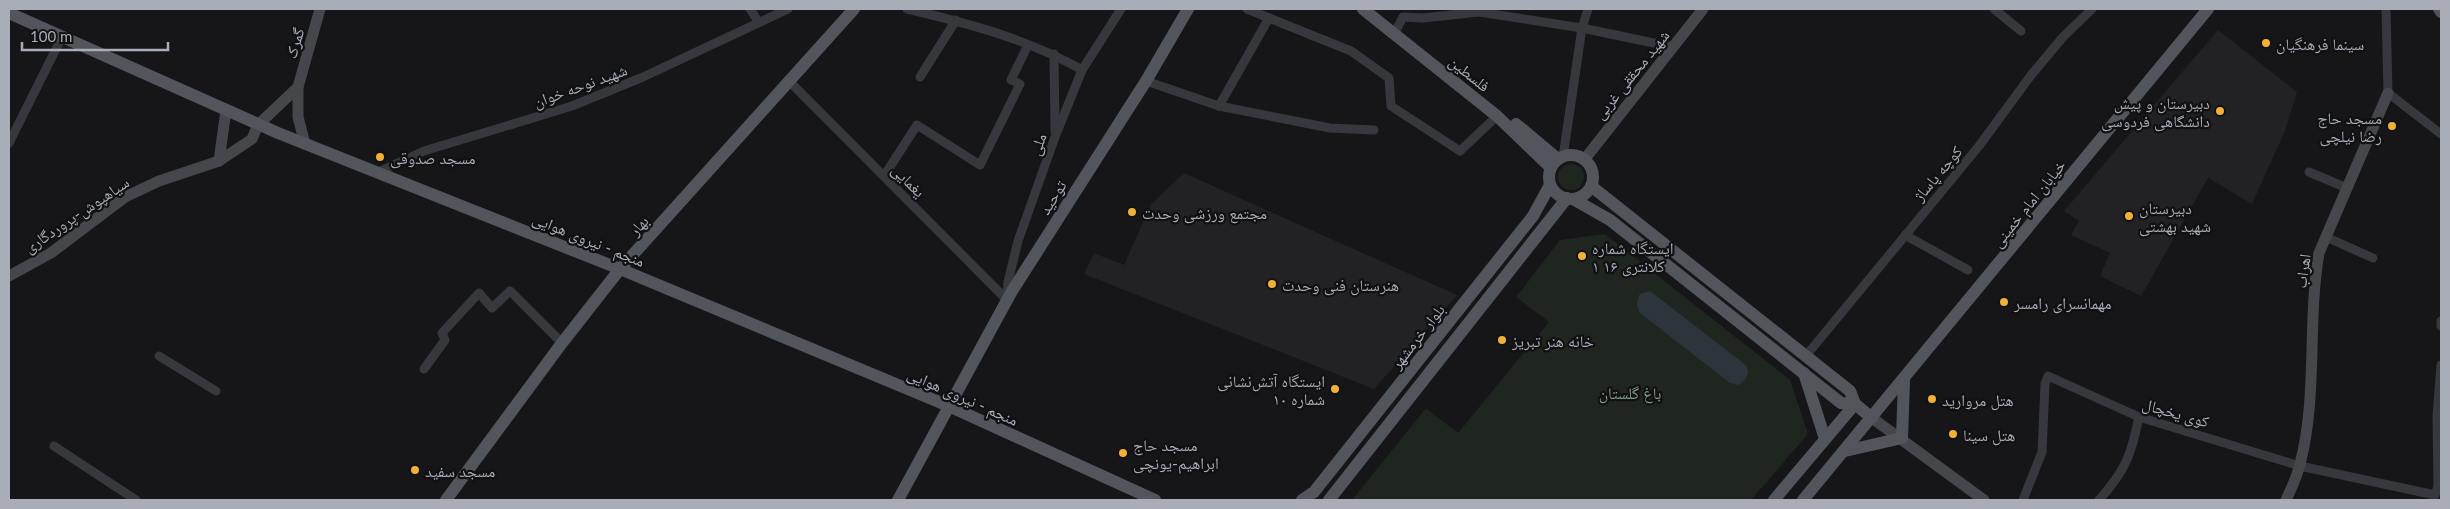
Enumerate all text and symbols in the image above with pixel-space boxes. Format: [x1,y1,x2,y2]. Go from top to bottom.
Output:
scale bar [22,20,169,52]
street label: گمرک [280,25,309,61]
street label: شهید محققی غربی [1589,25,1674,124]
text: 100 m [30,27,72,45]
place label: سینما فرهنگیان [2276,34,2364,55]
marker: سینما فرهنگیان [2260,37,2272,49]
street label: فلسطین [1445,51,1494,97]
street label: شهید نوحه خوان [531,59,630,113]
place label: دبیرستان و پیش دانشگاهی فردوسی [2101,93,2210,132]
marker: دبیرستان و پیش دانشگاهی فردوسی [2214,105,2226,117]
place label: مسجد حاج رضا نیلچی [2317,108,2382,147]
marker: مسجد حاج رضا نیلچی [2386,120,2398,132]
street label: ملی [1024,130,1052,158]
street label: کوچه پاساژ [1908,141,1967,206]
place label: مسجد صدوقی [390,148,476,169]
marker: مسجد صدوقی [374,151,386,163]
street label: خیابان امام خمینی [1987,155,2071,252]
street label: یغمایی [887,159,930,202]
street label: سیاهپوش-پروردگاری [20,172,133,258]
street label: توحید [1034,176,1071,218]
place label: دبیرستان شهید بهشتی [2139,198,2211,237]
place label: مجتمع ورزشی وحدت [1142,203,1267,224]
marker: مجتمع ورزشی وحدت [1126,206,1138,218]
street label: منجم - نیروی هوایی [529,208,648,272]
marker: دبیرستان شهید بهشتی [2123,210,2135,222]
street label: بهار [623,211,653,240]
place label: ایستگاه شماره ۱ کلانتری ۱۶ [1592,238,1674,277]
marker: ایستگاه شماره ۱ کلانتری ۱۶ [1576,250,1588,262]
street label: اهراب [2290,253,2315,290]
place label: هنرستان فنی وحدت [1282,275,1399,296]
marker: هنرستان فنی وحدت [1266,278,1278,290]
place label: مهمانسرای رامسر [2013,293,2112,314]
marker: مهمانسرای رامسر [1998,296,2010,308]
street label: بلوار خرمشهر [1385,300,1449,374]
place label: خانه هنر تبریز [1511,331,1594,351]
marker: خانه هنر تبریز [1496,334,1508,346]
street label: منجم - نیروی هوایی [904,363,1021,431]
place label: ایستگاه آتش‌نشانی شماره ۱۰ [1217,371,1325,409]
marker: ایستگاه آتش‌نشانی شماره ۱۰ [1329,383,1341,395]
park label: باغ گلستان [1599,383,1661,404]
place label: هتل مروارید [1942,390,2014,411]
marker: هتل مروارید [1926,393,1938,405]
street label: کوی یخچال [2140,393,2212,433]
place label: هتل سینا [1963,425,2015,446]
marker: هتل سینا [1947,428,1959,440]
place label: مسجد حاج ابراهیم-یونچی [1133,435,1219,474]
marker: مسجد حاج ابراهیم-یونچی [1117,447,1129,459]
place label: مسجد سفید [425,461,495,480]
marker: مسجد سفید [409,464,421,476]

